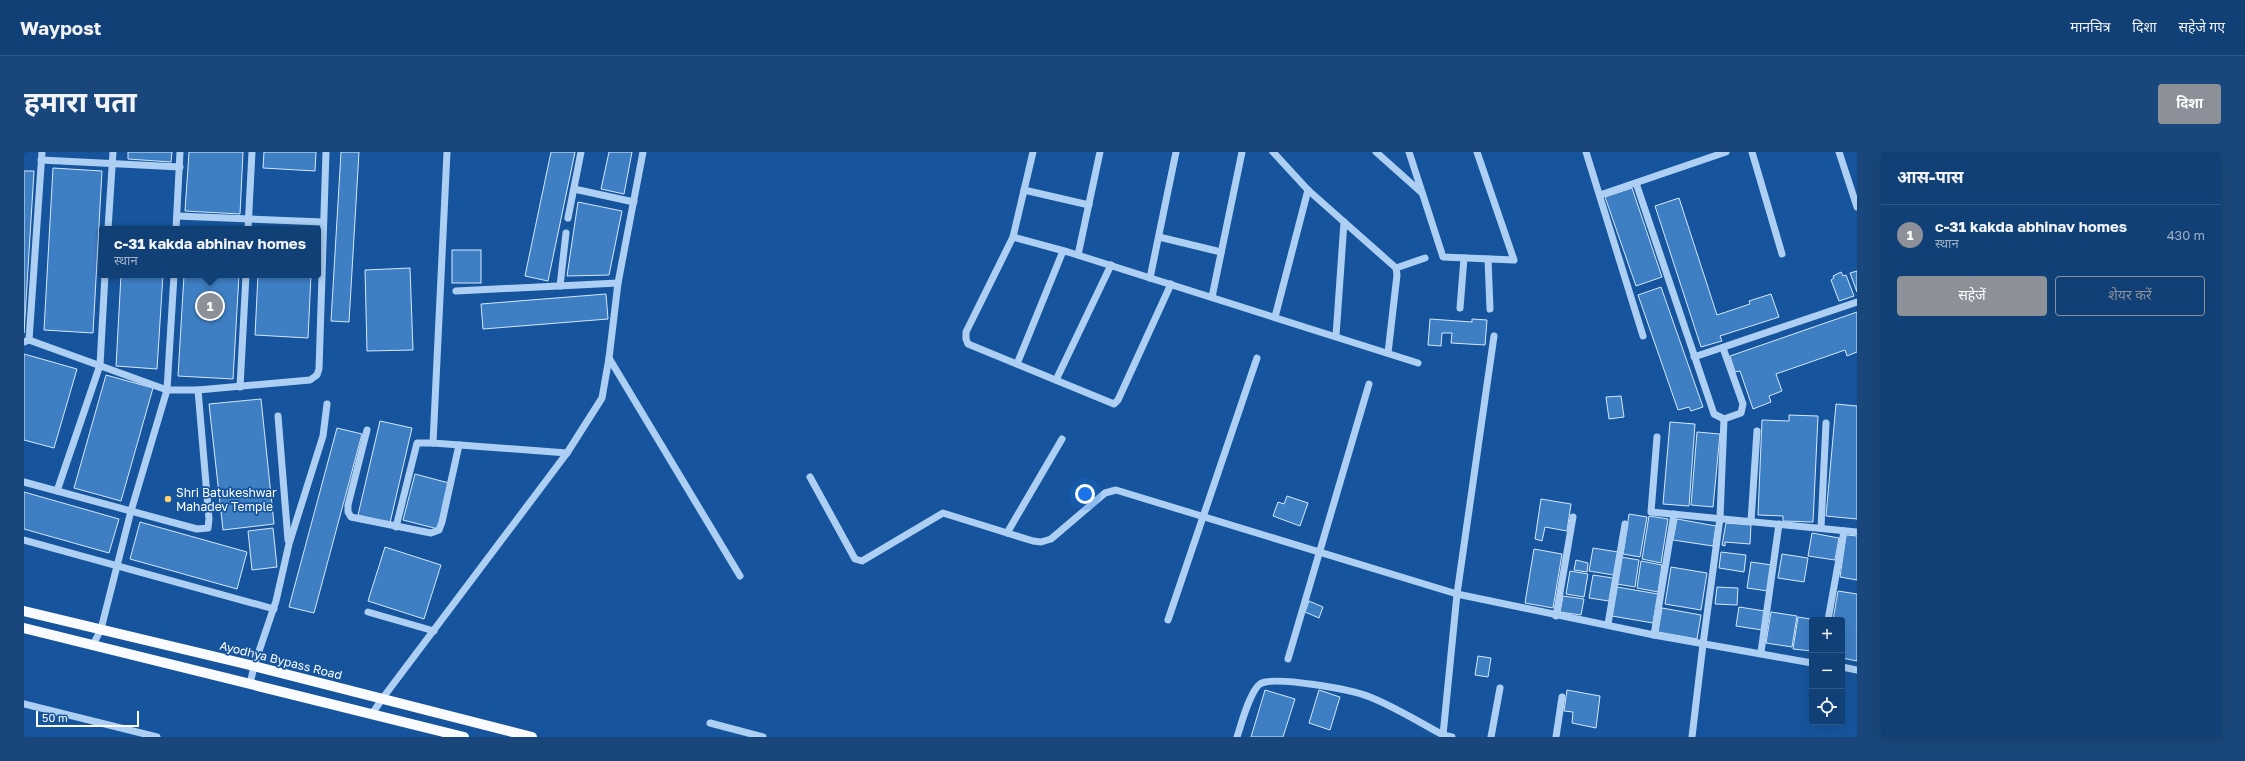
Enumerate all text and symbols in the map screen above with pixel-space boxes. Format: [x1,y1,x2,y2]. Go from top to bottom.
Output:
text: Waypost [20,16,101,39]
text: मानचित्र [2070,18,2110,35]
text: दिशा [2132,18,2157,35]
text: सहेजे गए [2179,18,2225,35]
button: दिशा [2158,84,2221,124]
text: हमारा पता [24,85,137,118]
text: आस-पास [1897,166,1964,187]
text: c-31 kakda abhinav homes [1935,217,2127,235]
popup [99,226,321,278]
text: 1 [1907,227,1913,243]
text: 430 m [2167,227,2205,243]
text: c-31 kakda abhinav homes [114,234,306,252]
text: स्थान [1935,235,1959,251]
text: स्थान [114,252,138,268]
button: सहेजें [1897,276,2047,316]
button: शेयर करें [2055,276,2205,316]
pin: 1 [197,291,223,321]
your location [1075,484,1095,504]
place label: Shri Batukeshwar Mahadev Temple [176,485,277,514]
marker: Shri Batukeshwar Mahadev Temple [163,494,173,504]
map controls [1809,617,1845,725]
button: + [1809,617,1845,653]
street label: Ayodhya Bypass Road [218,638,344,682]
button: − [1809,653,1845,689]
button: locate [1809,689,1845,725]
scale bar [36,709,139,728]
text: 50 m [42,711,68,724]

